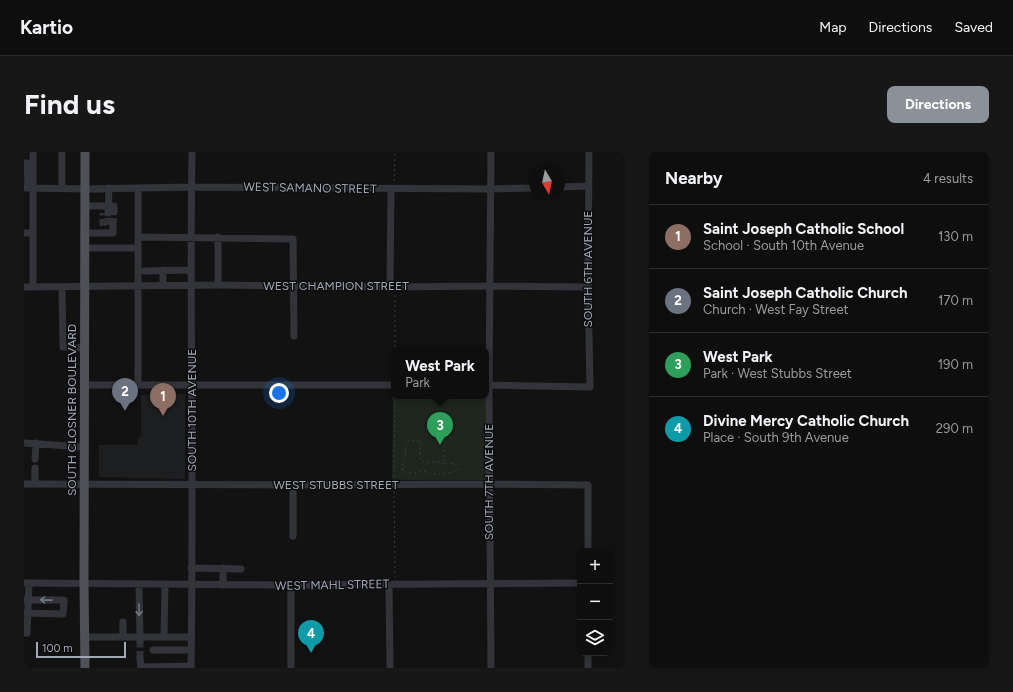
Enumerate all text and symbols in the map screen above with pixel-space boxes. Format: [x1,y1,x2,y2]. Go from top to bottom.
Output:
text: Kartio [20,16,73,39]
text: Map [819,19,847,36]
text: Directions [869,19,932,36]
text: Saved [954,19,993,36]
button: Directions [887,86,989,123]
text: Find us [24,87,115,121]
north arrow [529,164,565,200]
text: Nearby [665,168,723,188]
text: 4 results [923,171,973,186]
street label: WEST SAMANO STREET [243,180,377,196]
street label: SOUTH 6TH AVENUE [581,211,595,327]
text: Saint Joseph Catholic School [703,220,904,238]
text: 1 [675,229,681,244]
text: 130 m [938,229,973,244]
text: School · South 10th Avenue [703,238,864,253]
street label: WEST CHAMPION STREET [263,279,409,293]
text: Saint Joseph Catholic Church [703,284,908,302]
text: 2 [674,293,682,308]
text: 170 m [938,293,973,308]
text: Church · West Fay Street [703,302,848,317]
street label: SOUTH CLOSNER BOULEVARD [65,324,79,496]
popup [391,347,489,399]
text: West Park [703,348,773,366]
street label: SOUTH 10TH AVENUE [185,349,199,471]
text: West Park [405,357,475,375]
text: 3 [674,357,682,372]
text: 190 m [938,357,973,372]
text: Park · West Stubbs Street [703,366,852,381]
text: Park [405,375,430,390]
pin: 2 [112,378,138,411]
pin: 1 [150,383,176,416]
your location [269,383,289,403]
pin: 3 [427,412,453,445]
text: Divine Mercy Catholic Church [703,412,909,430]
text: 4 [674,421,682,436]
text: 290 m [936,421,973,436]
street label: SOUTH 7TH AVENUE [482,424,496,540]
text: Place · South 9th Avenue [703,430,849,445]
street label: WEST STUBBS STREET [273,478,399,492]
map controls [577,548,613,656]
button: + [577,548,613,584]
street label: WEST MAHL STREET [275,577,390,593]
button: − [577,584,613,620]
one-way arrow [40,596,53,604]
one-way arrow [136,603,143,616]
pin: 4 [298,620,324,653]
button: layers [577,620,613,656]
scale bar [36,640,126,659]
text: 100 m [42,642,73,655]

